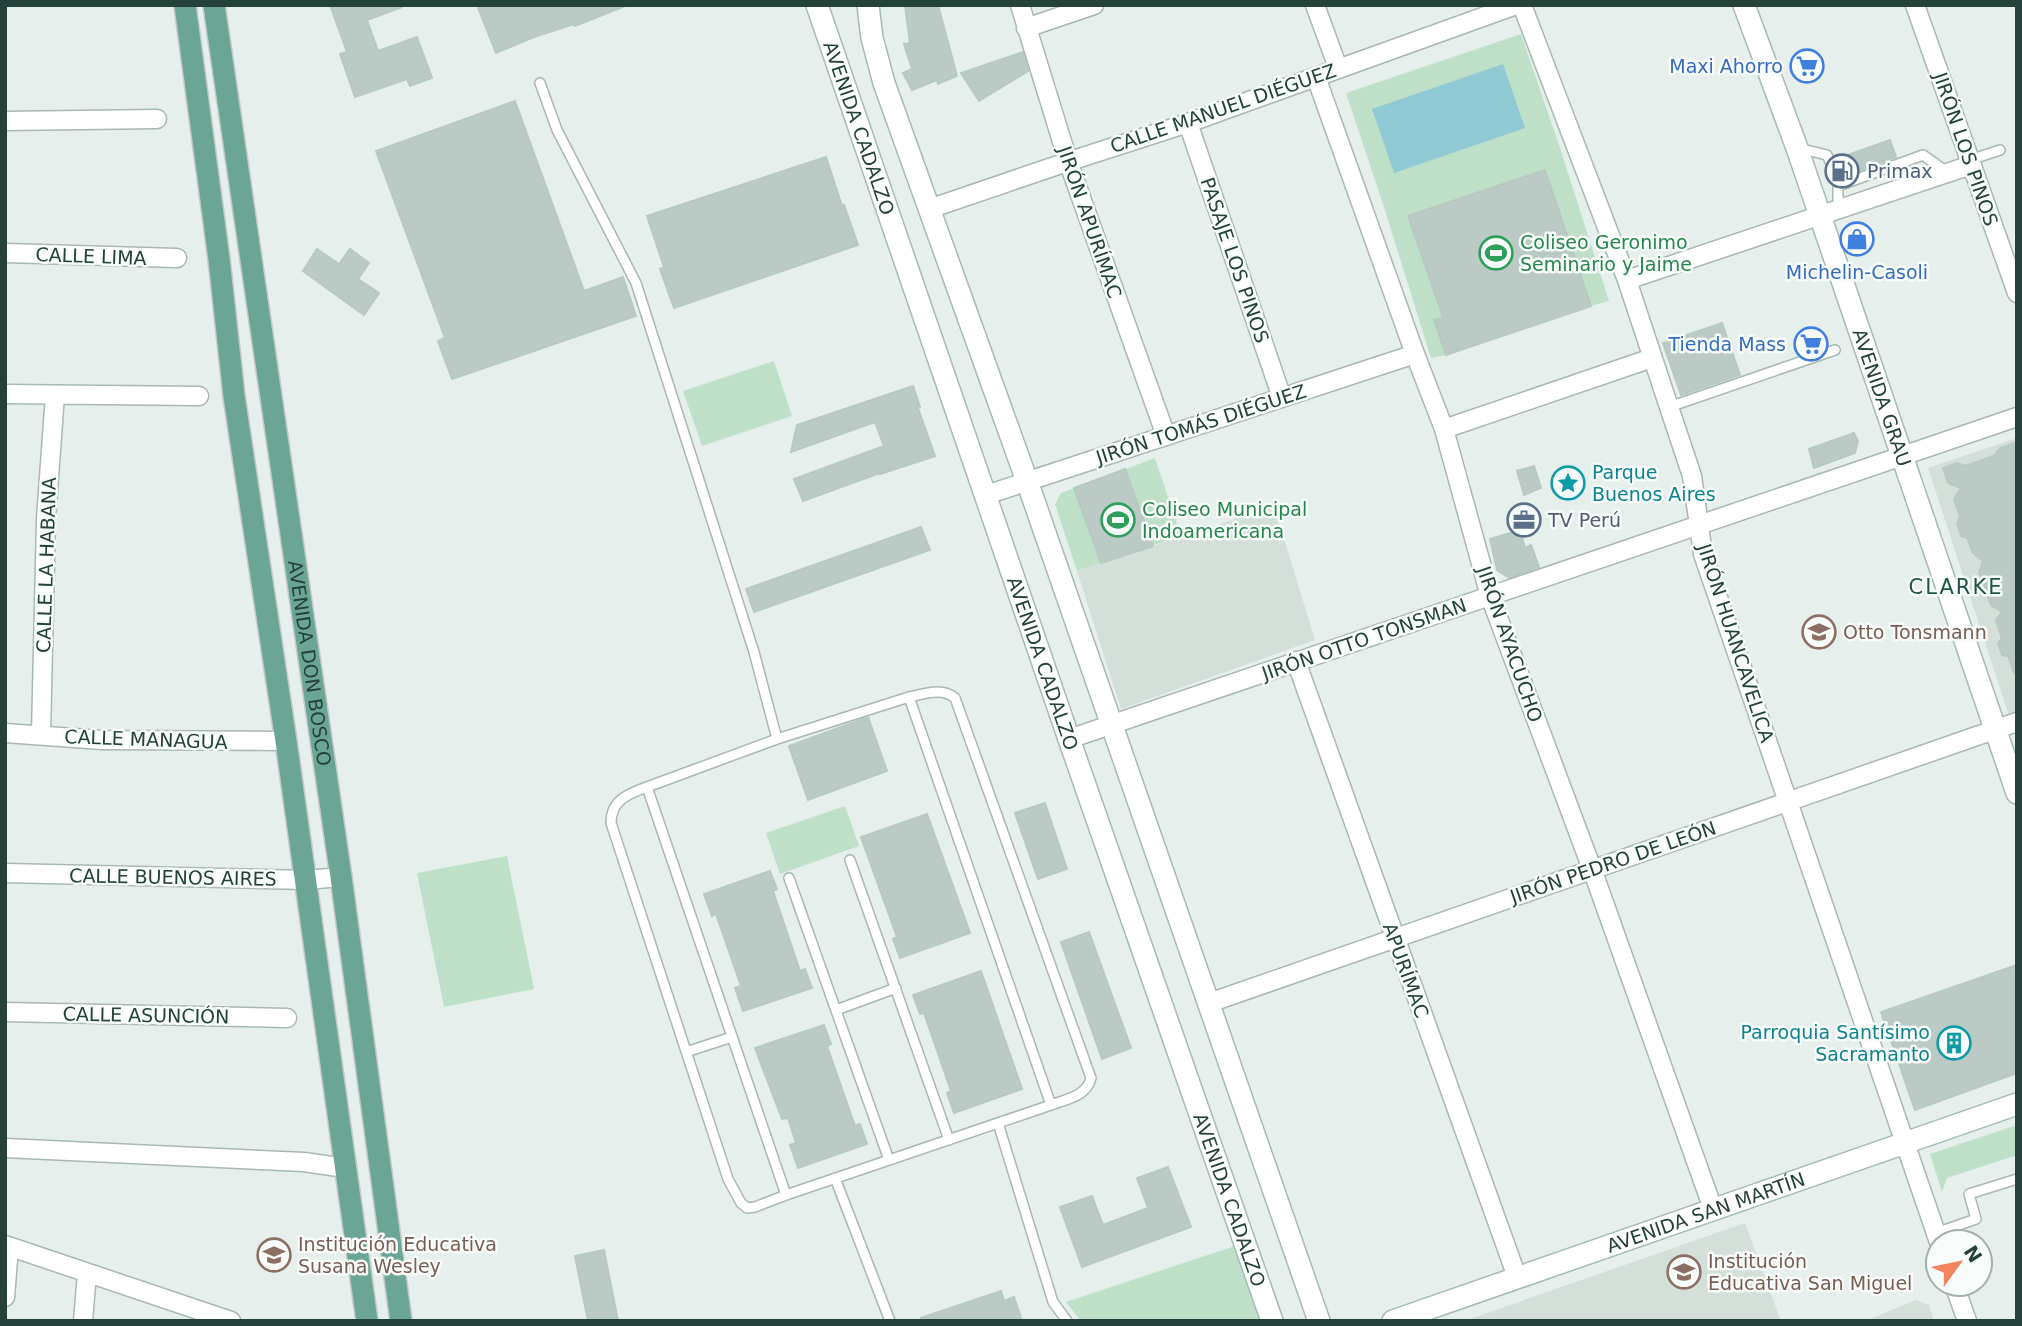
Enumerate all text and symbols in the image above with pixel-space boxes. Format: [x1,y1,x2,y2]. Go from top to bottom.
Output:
street label: AVENIDA CADALZO [819,38,899,218]
supermarket icon: Maxi Ahorro [1788,47,1826,85]
place label: Maxi Ahorro [1669,55,1783,77]
street label: CALLE MANUEL DIÉGUEZ [1107,59,1339,157]
street label: JIRÓN LOS PINOS [1929,68,2004,229]
street label: JIRÓN APURÍMAC [1053,142,1127,301]
fuel station icon: Primax [1823,152,1861,190]
place label: Primax [1867,160,1933,182]
street label: PASAJE LOS PINOS [1196,174,1274,346]
shop icon: Michelin-Casoli [1838,220,1876,258]
place label: Coliseo Geronimo Seminario y Jaime [1520,231,1692,275]
sports icon: Coliseo Geronimo Seminario y Jaime [1477,234,1515,272]
street label: CALLE LIMA [35,243,147,269]
place label: Michelin-Casoli [1786,261,1928,283]
supermarket icon: Tienda Mass [1792,325,1830,363]
street label: AVENIDA GRAU [1848,326,1916,469]
place label: Tienda Mass [1667,333,1786,355]
street label: JIRÓN TOMÁS DIÉGUEZ [1092,379,1309,469]
place label: Parque Buenos Aires [1592,461,1716,505]
place icon: Parque Buenos Aires [1549,464,1587,502]
street label: CALLE LA HABANA [32,477,60,653]
place label: Coliseo Municipal Indoamericana [1142,498,1307,542]
sports icon: Coliseo Municipal Indoamericana [1099,501,1137,539]
office icon: TV Perú [1505,501,1543,539]
place label: TV Perú [1547,509,1621,531]
street label: JIRÓN HUANCAVELICA [1693,540,1779,745]
street label: AVENIDA DON BOSCO [284,559,336,767]
street label: JIRÓN AYACUCHO [1473,562,1548,725]
street label: AVENIDA CADALZO [1003,574,1083,753]
district label: CLARKE [1909,575,2003,599]
street label: JIRÓN OTTO TONSMAN [1258,593,1469,685]
school or university icon: Otto Tonsmann [1800,613,1838,651]
place label: Otto Tonsmann [1843,621,1987,643]
street label: CALLE MANAGUA [64,725,228,753]
street label: JIRÓN PEDRO DE LEÓN [1506,815,1719,908]
street label: CALLE BUENOS AIRES [69,864,277,890]
street label: APURÍMAC [1379,919,1433,1021]
street label: CALLE ASUNCIÓN [62,1002,230,1027]
place label: Parroquia Santísimo Sacramanto [1740,1021,1930,1065]
building icon: Parroquia Santísimo Sacramanto [1935,1024,1973,1062]
street label: AVENIDA CADALZO [1189,1110,1270,1289]
street label: AVENIDA SAN MARTÍN [1604,1168,1808,1257]
north arrow [1924,1228,1994,1298]
place label: Institución Educativa Susana Wesley [298,1233,497,1277]
school or university icon: Institución Educativa Susana Wesley [255,1236,293,1274]
text: N [1960,1241,1987,1266]
place label: Institución Educativa San Miguel [1708,1250,1912,1294]
school or university icon: Institución Educativa San Miguel [1665,1253,1703,1291]

